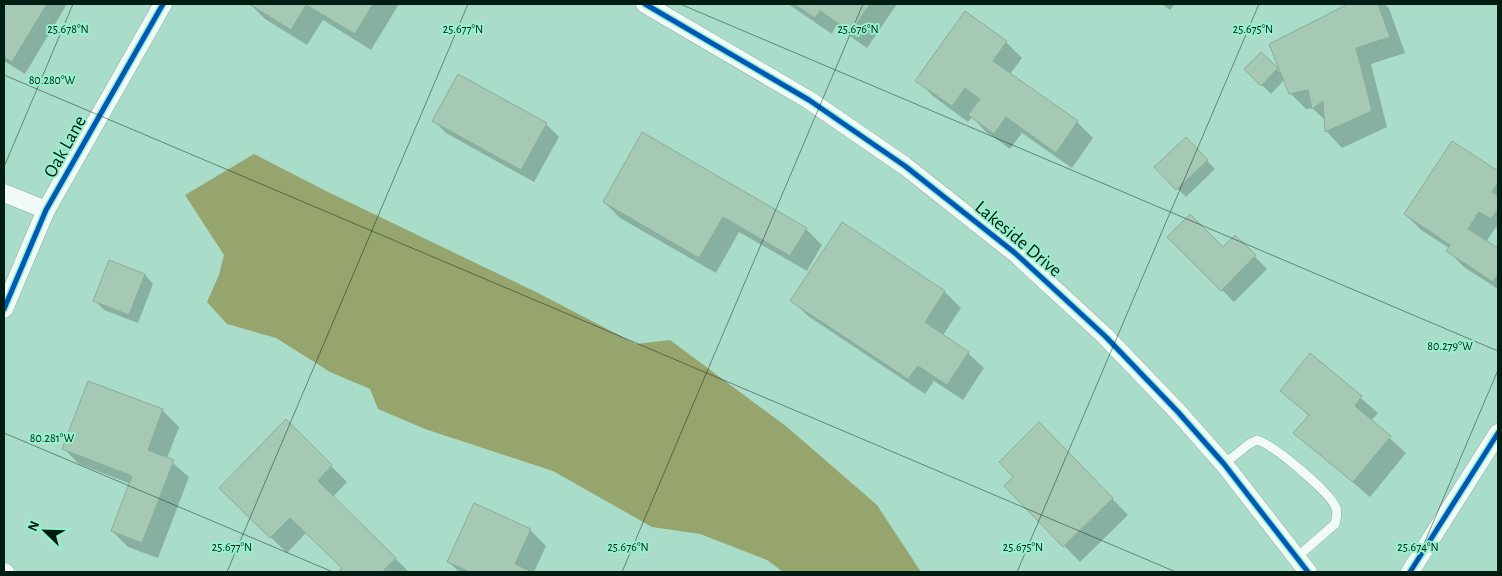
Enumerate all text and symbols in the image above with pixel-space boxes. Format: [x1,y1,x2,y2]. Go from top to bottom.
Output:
text: 25.678°N [47,23,89,35]
text: 25.677°N [443,23,483,35]
text: 25.676°N [837,23,879,35]
text: 25.675°N [1233,23,1273,35]
text: 80.280°W [29,74,76,86]
street label: Oak Lane [41,113,90,181]
street label: Lakeside Drive [971,198,1065,281]
text: 80.279°W [1427,340,1473,352]
text: 80.281°W [30,432,75,444]
north arrow [20,506,70,556]
text: N [26,519,42,534]
text: 25.677°N [212,541,252,553]
text: 25.676°N [607,541,649,553]
text: 25.675°N [1003,541,1043,553]
text: 25.674°N [1397,541,1439,553]

